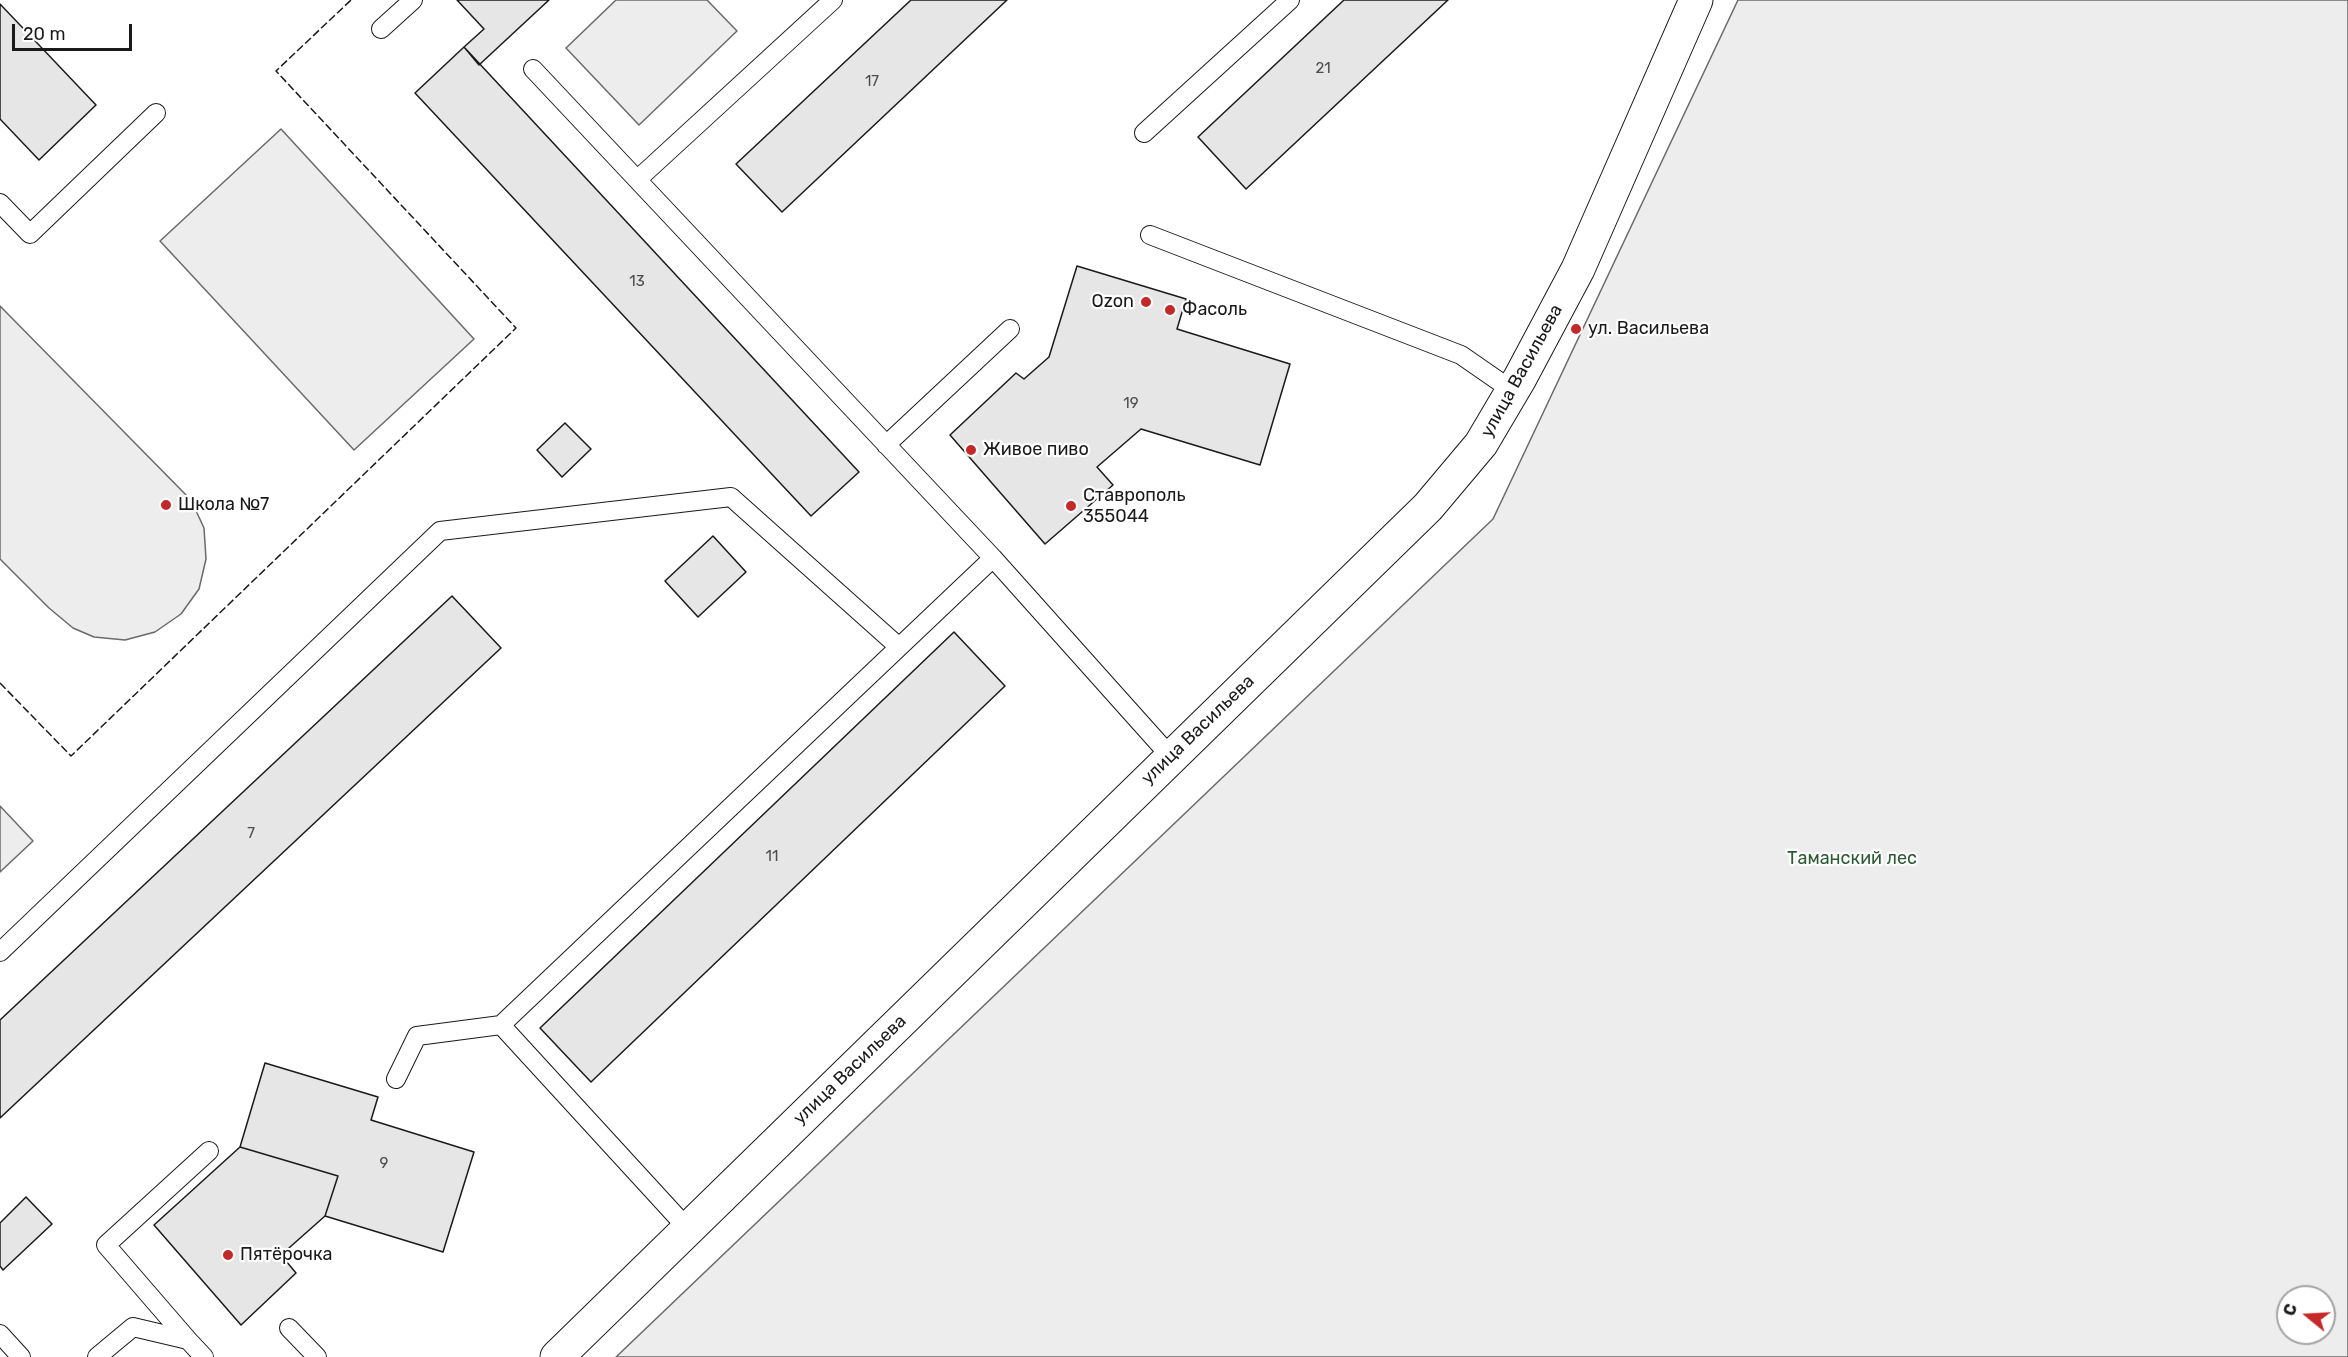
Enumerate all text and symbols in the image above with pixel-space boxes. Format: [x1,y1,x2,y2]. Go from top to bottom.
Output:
scale bar [15,12,135,50]
text: 20 m [23,23,65,45]
house number: 21 [1315,60,1331,78]
house number: 17 [865,73,879,91]
house number: 13 [629,273,645,291]
place label: Ozon [1092,291,1134,313]
marker: Ozon [1139,295,1153,309]
place label: Фасоль [1182,299,1247,321]
street label: улица Васильева [1477,301,1567,441]
marker: Фасоль [1163,303,1177,317]
place label: ул. Васильева [1588,318,1709,340]
marker: ул. Васильева [1569,322,1583,336]
house number: 19 [1123,395,1139,413]
place label: Живое пиво [983,439,1089,461]
marker: Живое пиво [964,443,978,457]
place label: Ставрополь 355044 [1083,485,1186,528]
place label: Школа №7 [178,494,269,516]
marker: Школа №7 [159,498,173,512]
marker: Ставрополь 355044 [1064,499,1078,513]
street label: улица Васильева [1137,671,1259,789]
house number: 7 [247,825,255,843]
house number: 11 [766,848,778,866]
park label: Таманский лес [1787,848,1917,870]
street label: улица Васильева [789,1011,911,1129]
house number: 9 [380,1155,388,1173]
place label: Пятёрочка [240,1244,333,1266]
marker: Пятёрочка [221,1248,235,1262]
north arrow [2276,1285,2336,1345]
text: С [2280,1302,2301,1318]

